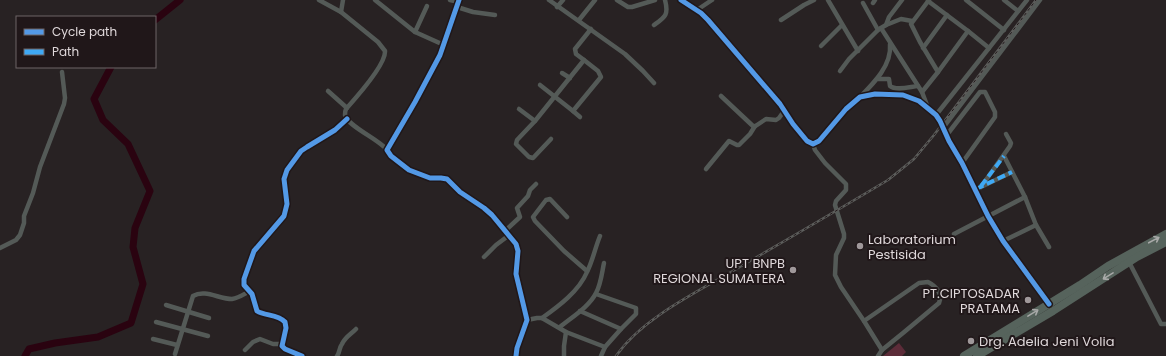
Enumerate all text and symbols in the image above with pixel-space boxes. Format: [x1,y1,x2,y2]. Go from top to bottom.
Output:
legend [16,16,156,68]
text: Cycle path [52,23,117,40]
text: Path [52,43,79,60]
place label: Laboratorium Pestisida [868,230,956,264]
one-way arrow [1148,236,1160,244]
marker: Laboratorium Pestisida [855,241,865,251]
place label: UPT BNPB REGIONAL SUMATERA [653,254,785,288]
marker: UPT BNPB REGIONAL SUMATERA [788,265,798,275]
one-way arrow [1102,272,1114,280]
place label: PT.CIPTOSADAR PRATAMA [922,284,1020,318]
marker: PT.CIPTOSADAR PRATAMA [1023,295,1033,305]
one-way arrow [1027,309,1039,317]
place label: Drg. Adelia Jeni Volia [979,332,1115,351]
marker: Drg. Adelia Jeni Volia [966,336,976,346]

